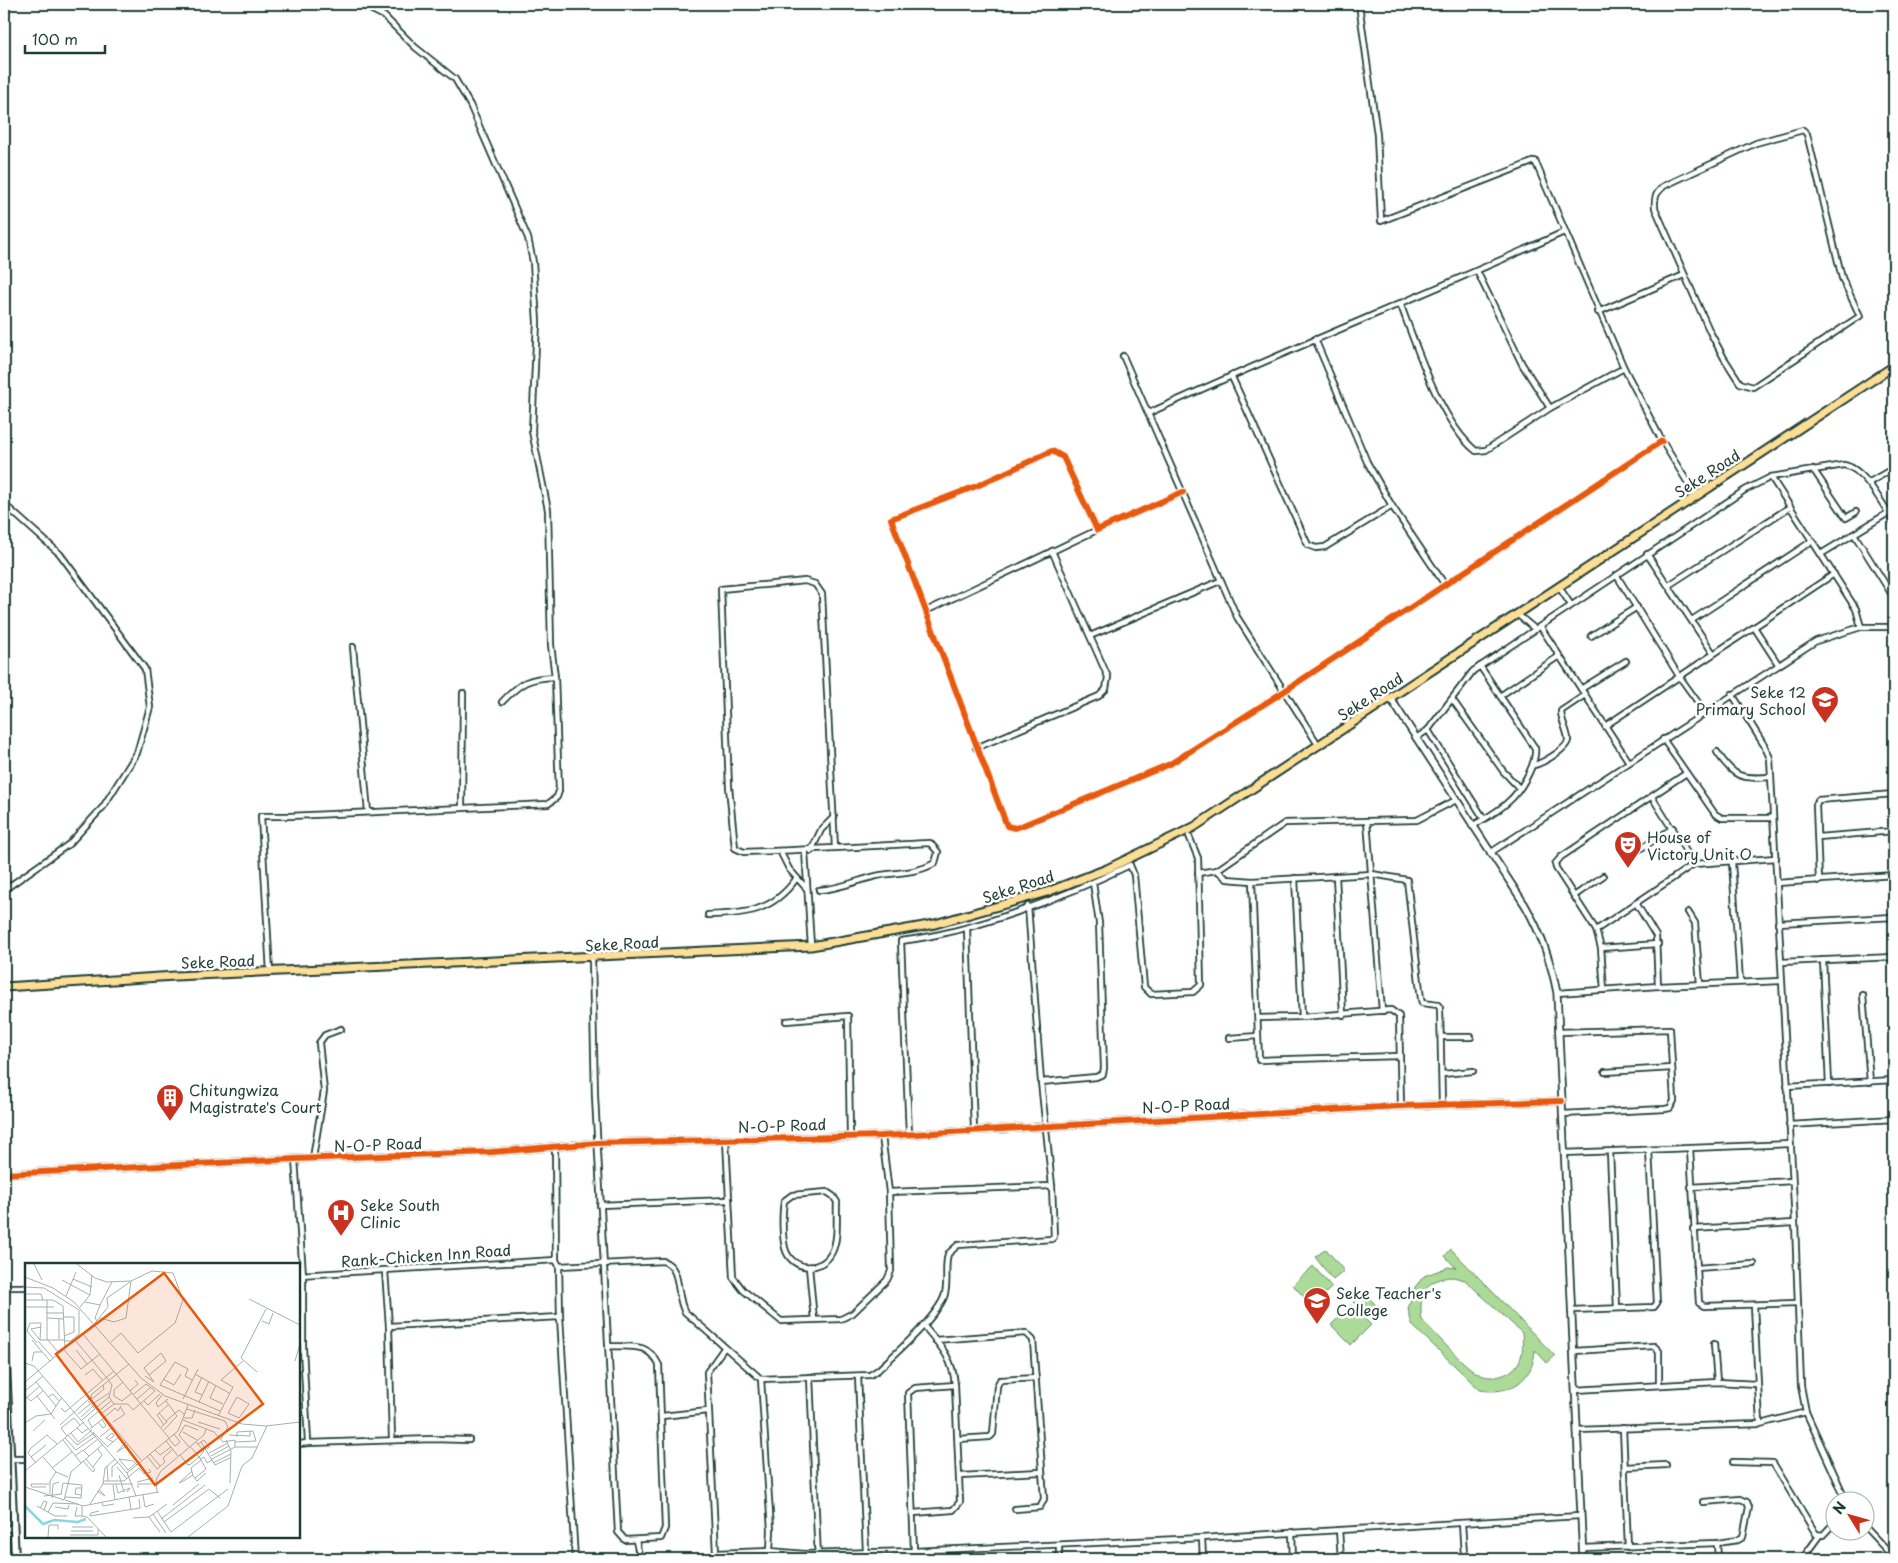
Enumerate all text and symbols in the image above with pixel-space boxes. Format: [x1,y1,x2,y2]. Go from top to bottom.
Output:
scale bar [25,22,105,54]
text: 100 m [32,27,78,50]
street label: Seke Road [1670,443,1744,503]
street label: Seke Road [1333,666,1407,726]
place label: Seke 12 Primary School [1696,680,1806,720]
school or university icon: Seke 12 Primary School [1810,685,1840,724]
place label: House of Victory Unit O [1647,825,1752,865]
theatre icon: House of Victory Unit O [1613,830,1643,869]
street label: Seke Road [979,864,1057,908]
street label: Seke Road [584,930,660,956]
street label: Seke Road [180,948,256,974]
place label: Chitungwiza Magistrate's Court [189,1078,322,1118]
building icon: Chitungwiza Magistrate's Court [155,1083,185,1122]
street label: N-O-P Road [1141,1091,1231,1119]
street label: N-O-P Road [737,1112,827,1138]
street label: N-O-P Road [333,1131,423,1157]
place label: Seke South Clinic [360,1193,440,1233]
hospital icon: Seke South Clinic [326,1198,356,1237]
street label: Rank-Chicken Inn Road [340,1238,512,1272]
inset map [25,1263,300,1538]
place label: Seke Teacher's College [1336,1281,1441,1321]
school or university icon: Seke Teacher's College [1302,1286,1332,1325]
north arrow [1826,1490,1876,1540]
text: N [1827,1497,1851,1519]

